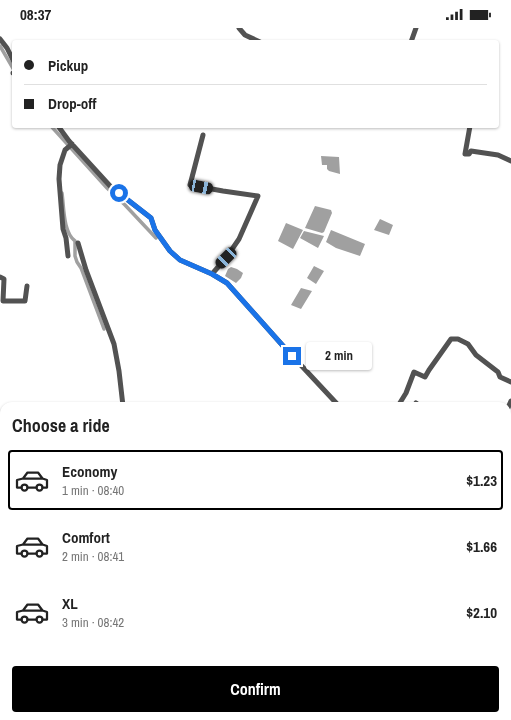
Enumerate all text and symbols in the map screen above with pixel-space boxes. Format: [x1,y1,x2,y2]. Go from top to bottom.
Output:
text: 08:37 [20,4,51,25]
text: Pickup [48,55,88,76]
text: Drop-off [48,93,97,114]
car [188,179,214,195]
route start [110,184,128,202]
car [213,245,239,271]
callout: 2 min [306,342,372,370]
route end [283,347,301,365]
text: 2 min [325,347,353,364]
text: Choose a ride [12,413,110,438]
text: Economy [62,461,117,482]
icon: car [14,462,50,498]
text: $1.23 [466,470,497,491]
text: 1 min · 08:40 [62,482,124,499]
text: Comfort [62,527,110,548]
icon: car [14,528,50,564]
text: $1.66 [466,536,497,557]
text: 2 min · 08:41 [62,548,124,565]
text: XL [62,593,78,614]
icon: car [14,594,50,630]
text: $2.10 [466,602,497,623]
text: 3 min · 08:42 [62,614,124,631]
button: Confirm [12,666,499,712]

